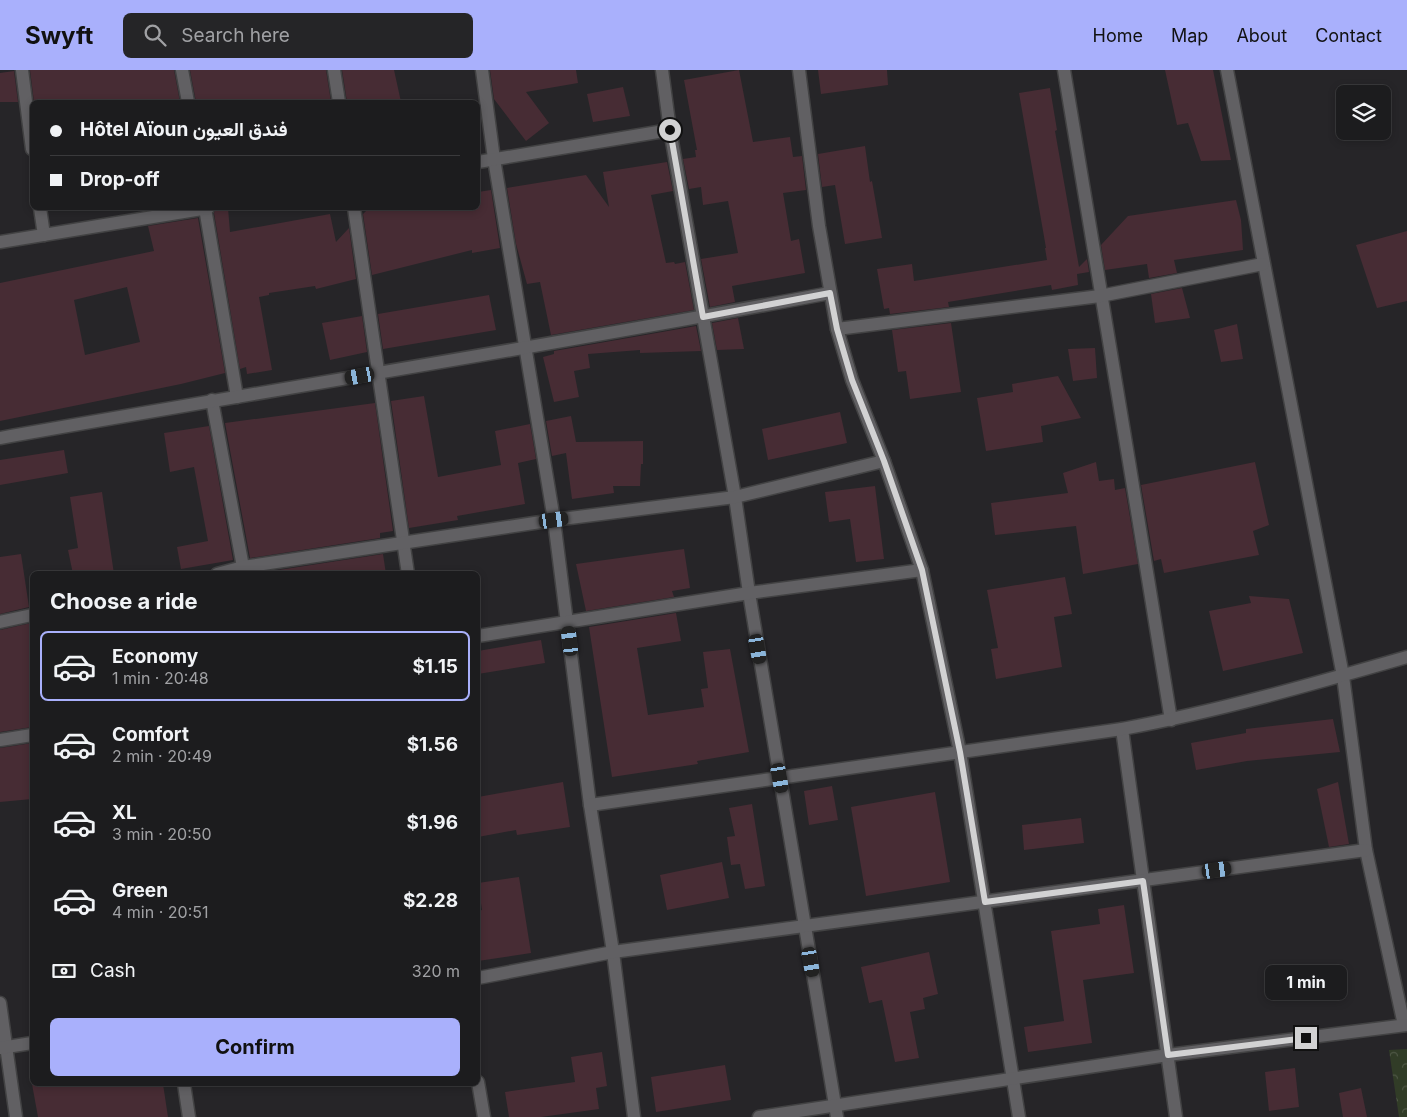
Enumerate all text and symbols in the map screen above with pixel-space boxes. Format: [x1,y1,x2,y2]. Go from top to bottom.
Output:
search box [123,13,473,58]
text: Swyft [25,21,93,50]
icon: search [141,21,169,49]
text: Search here [181,24,290,47]
text: Home [1093,25,1143,46]
text: Map [1171,25,1208,46]
text: About [1236,25,1287,46]
text: Contact [1315,25,1382,46]
map controls [1336,85,1391,140]
button: layers [1336,85,1391,140]
text: Hôtel Aïoun فندق العيون [80,118,288,141]
route start [659,119,681,141]
text: Drop-off [80,168,160,191]
car [343,366,376,386]
car [538,510,569,530]
text: Choose a ride [50,588,198,614]
car [560,625,579,657]
car [748,633,767,665]
icon: car [52,644,97,689]
text: Economy [112,645,198,668]
text: $1.15 [412,655,458,678]
text: 1 min · 20:48 [112,668,209,688]
icon: car [52,722,97,767]
text: Comfort [112,723,189,746]
text: $1.56 [407,733,458,756]
text: 2 min · 20:49 [112,746,212,766]
car [770,762,789,794]
icon: car [52,800,97,845]
text: XL [112,801,137,824]
text: $1.96 [407,811,458,834]
text: 3 min · 20:50 [112,824,212,844]
car [1201,860,1232,880]
icon: car [52,878,97,923]
text: Green [112,879,168,902]
text: $2.28 [403,889,458,912]
text: 4 min · 20:51 [112,902,208,922]
car [801,946,820,978]
icon: cash [50,957,78,985]
text: Cash [90,959,136,982]
text: 320 m [412,961,460,981]
callout: 1 min [1265,966,1347,1000]
text: 1 min [1286,972,1326,992]
button: Confirm [50,1018,460,1076]
route end [1295,1027,1317,1049]

